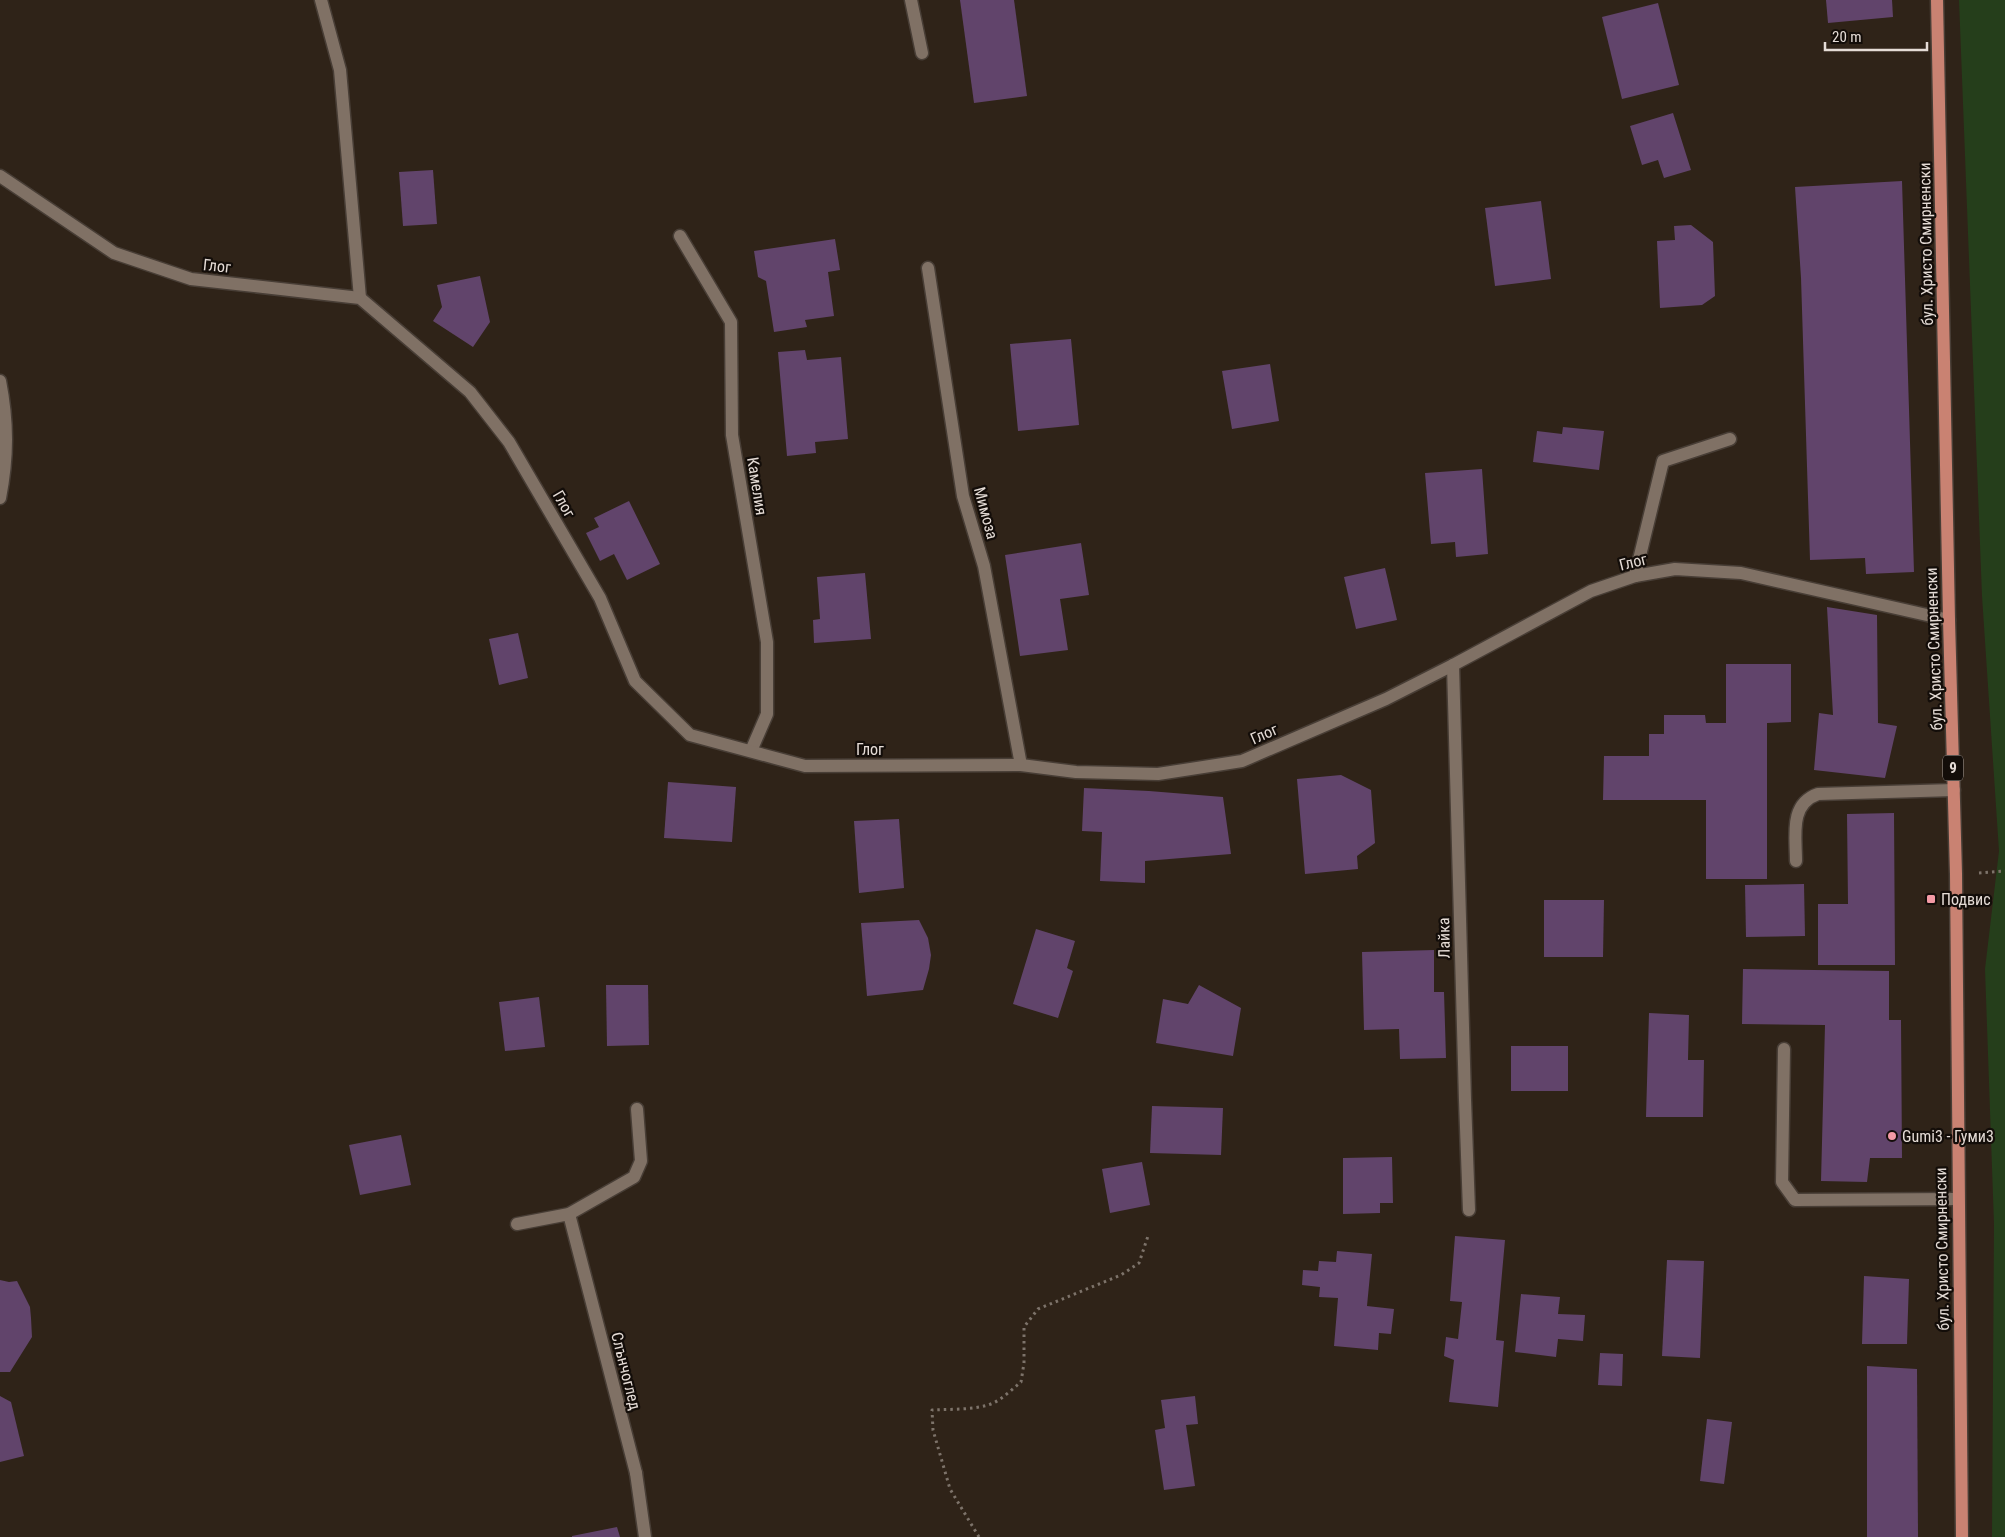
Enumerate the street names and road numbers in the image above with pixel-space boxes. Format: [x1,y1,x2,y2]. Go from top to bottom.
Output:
street label: бул. Христо Смирненски [1915,162,1937,326]
street label: Глог [202,255,232,277]
street label: Камелия [743,456,771,516]
street label: Мимоза [970,485,1002,541]
street label: Глог [549,487,579,521]
street label: Глог [1617,549,1649,575]
street label: бул. Христо Смирненски [1922,567,1946,731]
street label: Глог [1247,720,1281,748]
street label: Глог [856,740,884,759]
road number: 9 [1943,756,1963,780]
street label: Лайка [1434,917,1454,959]
street label: бул. Христо Смирненски [1931,1167,1953,1331]
street label: Слънчоглед [607,1330,645,1412]

